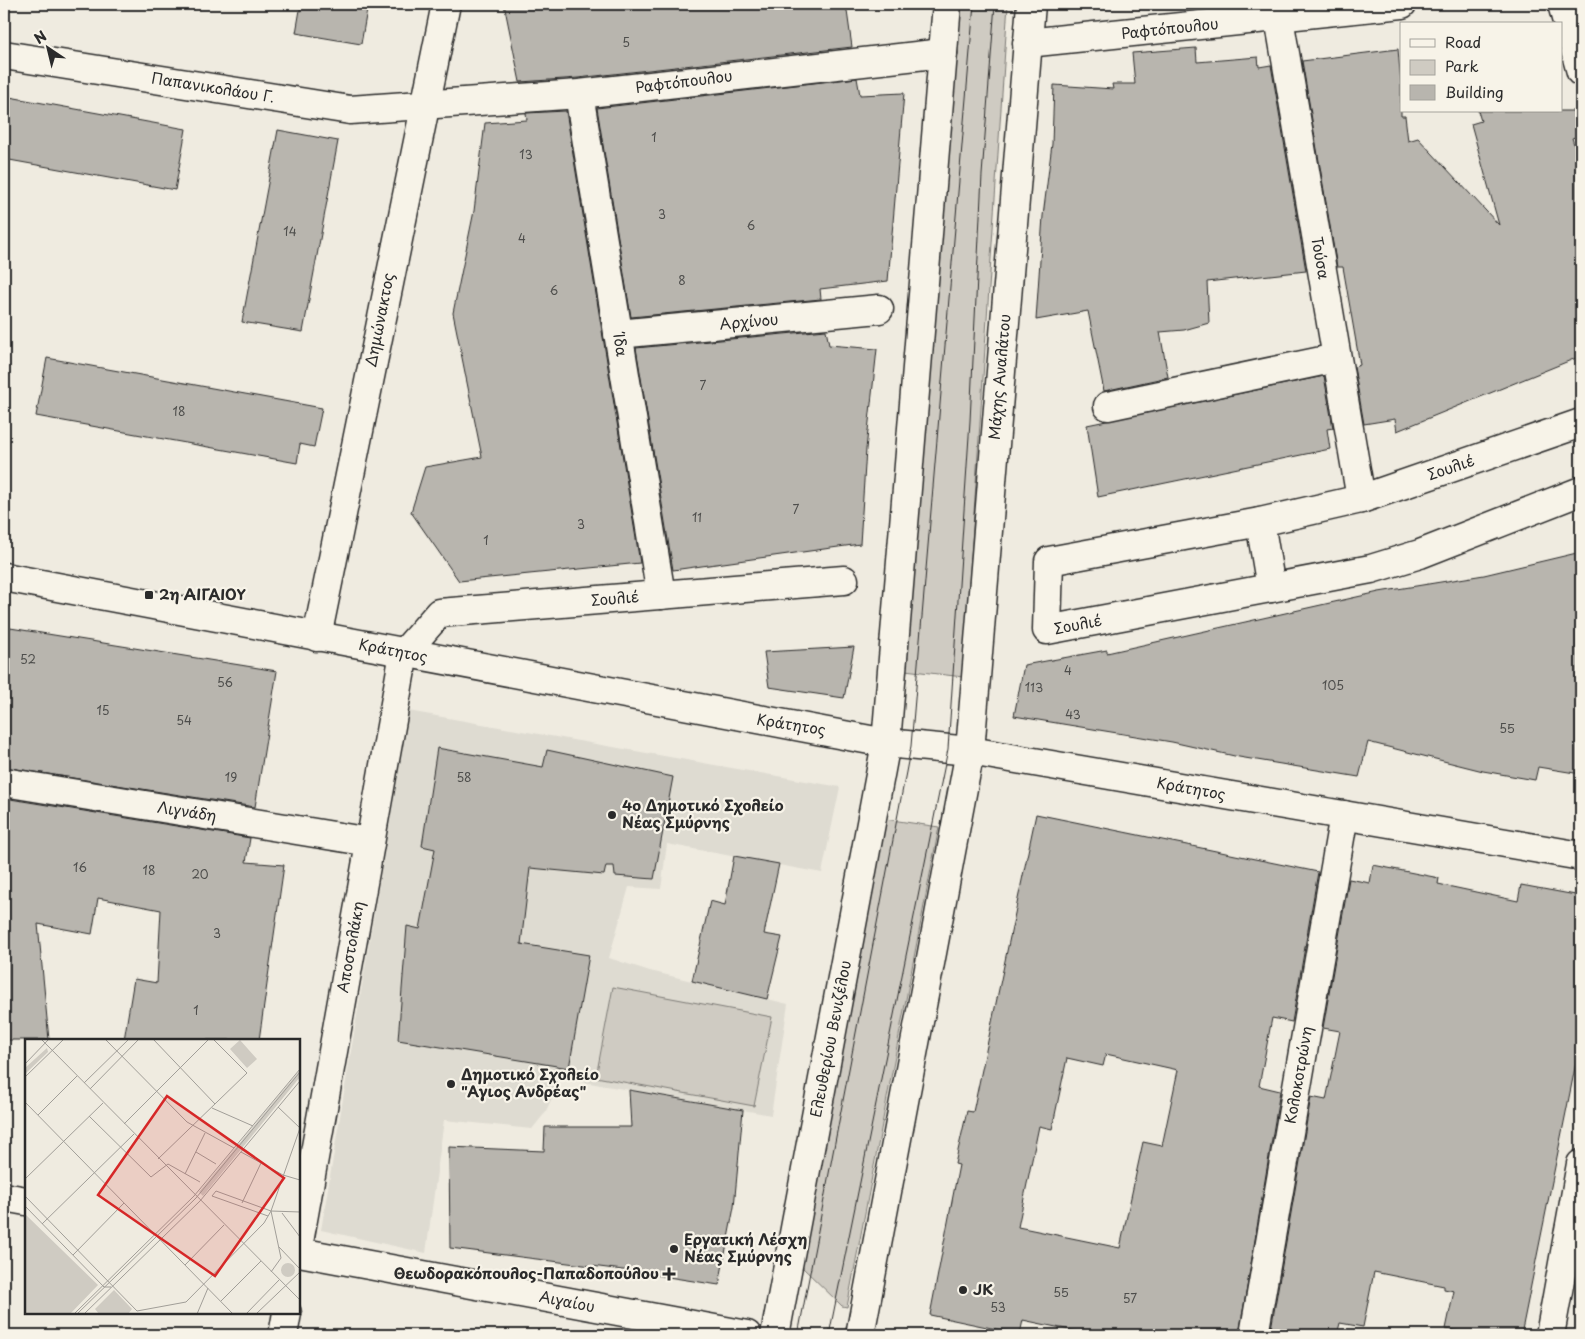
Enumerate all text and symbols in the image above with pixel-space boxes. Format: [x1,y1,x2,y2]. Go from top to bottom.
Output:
street label: Ραφτόπουλου [1120,11,1220,44]
north arrow [22,22,72,72]
legend [1400,22,1562,112]
text: N [30,25,51,49]
text: Road [1445,30,1481,53]
house number: 5 [622,33,630,51]
text: Park [1445,54,1479,77]
street label: Ραφτόπουλου [634,63,734,98]
street label: Παπανικολάου Γ. [150,65,276,108]
text: Building [1445,80,1504,103]
house number: 1 [651,128,657,146]
house number: 13 [519,145,533,163]
house number: 3 [658,205,666,223]
house number: 6 [747,216,755,234]
house number: 14 [283,222,297,240]
house number: 4 [518,229,526,247]
street label: Τούσα [1306,234,1337,281]
street label: Δημώνακτος [358,270,399,369]
house number: 8 [678,271,686,289]
house number: 6 [550,281,558,299]
street label: Αρχίνου [719,306,779,335]
street label: Μάχης Αναλάτου [982,313,1015,441]
street label: Ίδα [608,330,635,358]
house number: 7 [700,376,707,394]
house number: 18 [173,402,185,420]
street label: Σουλιέ [1424,448,1477,485]
house number: 7 [793,500,800,518]
house number: 11 [692,508,702,526]
house number: 3 [577,515,585,533]
house number: 1 [483,531,489,549]
place label: 2η ΑΙΓΑΙΟΥ [159,582,246,605]
street label: Σουλιέ [590,584,640,611]
marker: 2η ΑΙΓΑΙΟΥ [143,589,155,601]
street label: Σουλιέ [1052,608,1104,639]
street label: Κράτητος [357,632,430,668]
house number: 52 [20,650,36,668]
house number: 4 [1064,661,1072,679]
house number: 56 [217,673,233,691]
house number: 105 [1322,676,1344,694]
house number: 113 [1025,678,1043,696]
house number: 15 [96,701,110,719]
house number: 43 [1065,705,1081,723]
street label: Κράτητος [755,707,828,740]
house number: 54 [176,711,192,729]
house number: 55 [1499,719,1515,737]
house number: 19 [225,768,237,786]
house number: 58 [456,768,472,786]
street label: Κράτητος [1155,770,1228,805]
place label: 4o Δημοτικό Σχολείο Νέας Σμύρνης [622,793,784,833]
street label: Λιγνάδη [156,794,218,827]
marker: 4o Δημοτικό Σχολείο Νέας Σμύρνης [606,809,618,821]
house number: 16 [73,858,87,876]
house number: 18 [143,861,155,879]
house number: 20 [191,865,209,883]
street label: Αποστολάκη [330,899,369,994]
house number: 3 [213,924,221,942]
street label: Ελευθερίου Βενιζέλου [803,958,856,1119]
house number: 1 [193,1001,199,1019]
street label: Κολοκοτρώνη [1278,1024,1317,1125]
inset map [25,1039,300,1314]
place label: Δημοτικό Σχολείο "Αγιος Ανδρέας" [461,1062,599,1102]
marker: Δημοτικό Σχολείο "Αγιος Ανδρέας" [445,1078,457,1090]
place label: Εργατική Λέσχη Νέας Σμύρνης [684,1227,807,1267]
marker: Εργατική Λέσχη Νέας Σμύρνης [668,1243,680,1255]
place label: Θεωδορακόπουλος-Παπαδοπούλου [394,1261,659,1284]
marker: Θεωδορακόπουλος-Παπαδοπούλου [663,1268,675,1280]
place label: JK [973,1277,993,1300]
house number: 55 [1053,1283,1069,1301]
street label: Αιγαίου [538,1284,597,1317]
marker: JK [957,1284,969,1296]
house number: 57 [1123,1289,1137,1307]
house number: 53 [990,1298,1006,1316]

